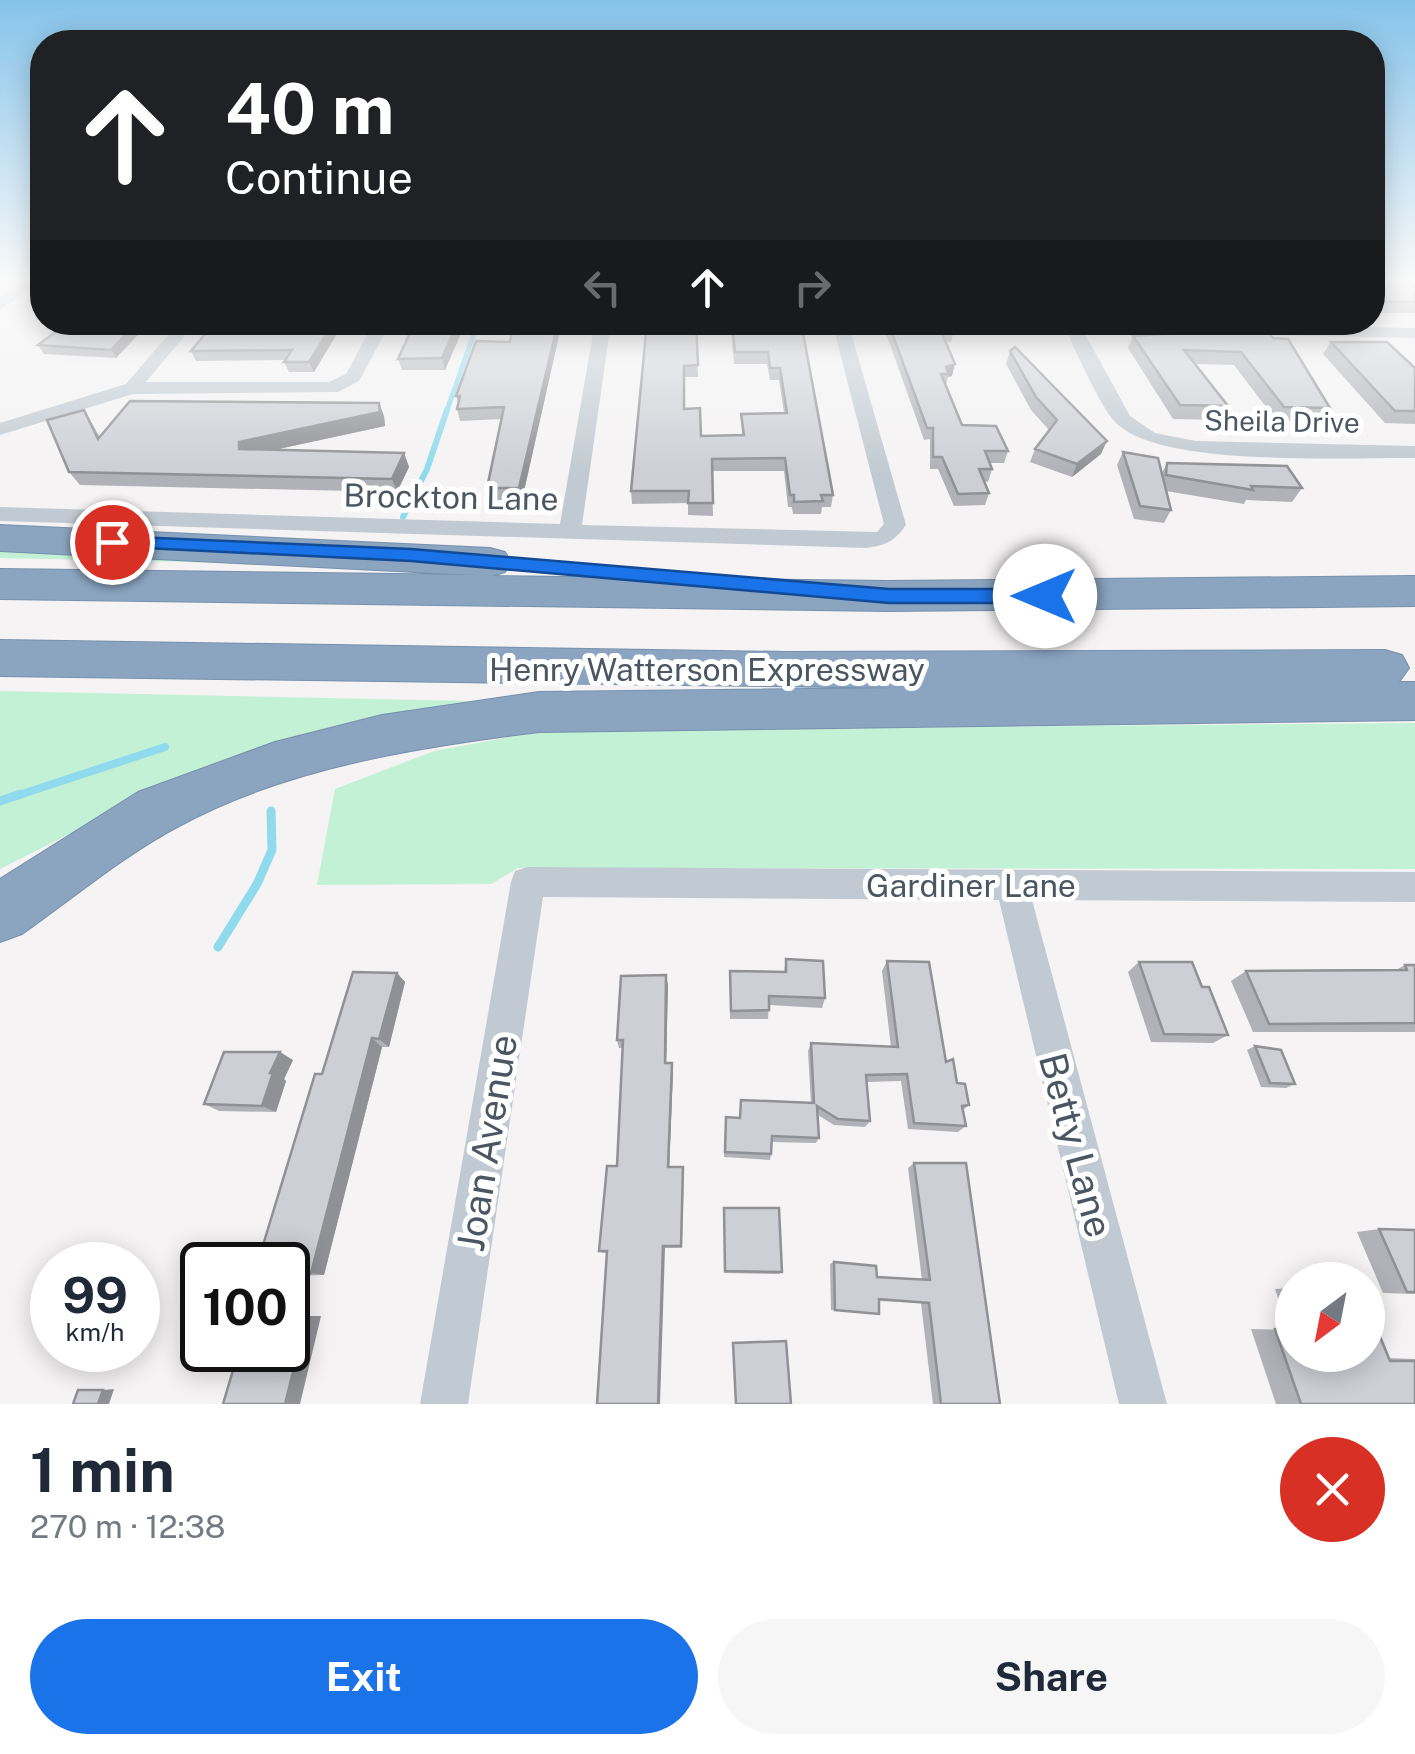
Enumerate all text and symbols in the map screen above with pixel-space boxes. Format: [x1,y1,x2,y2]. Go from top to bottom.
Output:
text: 40 m [225,67,395,150]
icon: ahead [60,70,190,200]
text: Continue [225,151,413,204]
icon: left [575,260,630,315]
icon: ahead [680,260,735,315]
icon: right [785,260,840,315]
street label: Sheila Drive [1204,403,1360,439]
street label: Brockton Lane [343,477,559,517]
pin [70,500,155,585]
icon: arrive [85,515,140,570]
position arrow [993,544,1097,648]
street label: Henry Watterson Expressway [489,651,925,688]
street label: Gardiner Lane [866,867,1076,904]
street label: Joan Avenue [448,1031,526,1255]
street label: Betty Lane [1030,1048,1122,1242]
speed limit sign: 100 [180,1242,310,1372]
north arrow [1275,1262,1385,1372]
map controls [1275,1262,1385,1372]
text: 99 [62,1265,128,1324]
text: km/h [66,1317,124,1347]
text: 1 min [30,1435,175,1506]
button: close [1280,1437,1385,1542]
text: 270 m · 12:38 [30,1508,225,1545]
button: Exit [30,1619,698,1734]
button: Share [718,1619,1385,1734]

